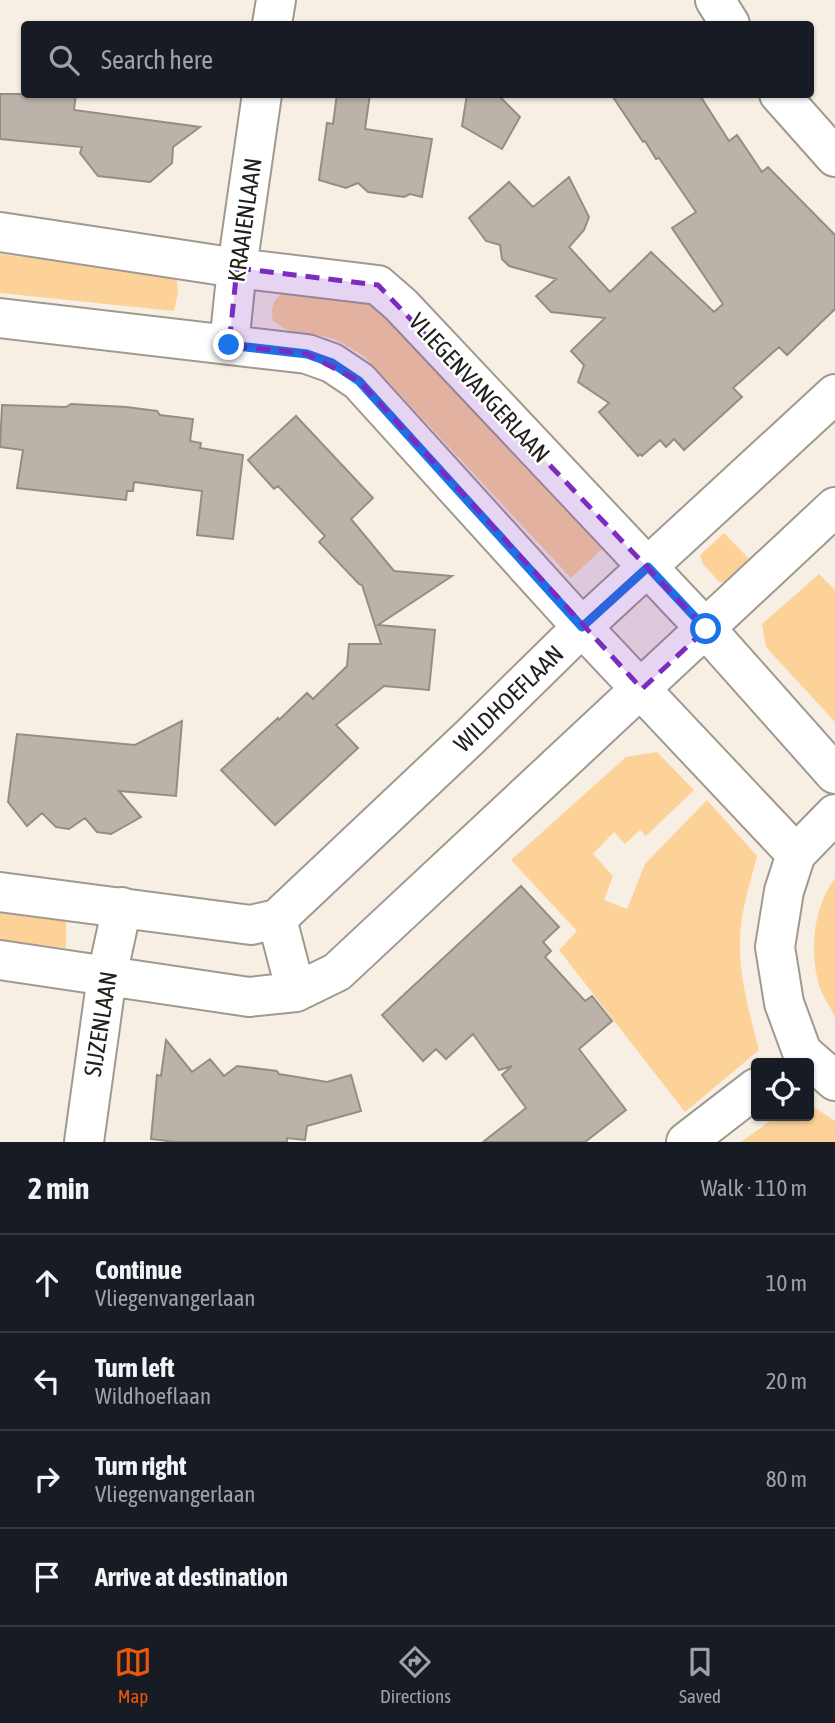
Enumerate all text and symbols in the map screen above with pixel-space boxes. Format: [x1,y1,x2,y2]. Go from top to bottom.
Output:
search box [21,21,814,98]
icon: search [45,41,83,79]
text: Search here [101,45,213,75]
street label: KRAAIENLAAN [222,156,267,284]
street label: VLIEGENVANGERLAAN [403,308,555,468]
route end [213,329,244,360]
route start [690,613,721,644]
street label: WILDHOEFLAAN [449,640,569,757]
street label: SIJZENLAAN [79,969,122,1078]
map controls [751,1058,814,1121]
button: locate [751,1058,814,1121]
text: 2 min [28,1171,89,1205]
text: Walk · 110 m [701,1175,807,1201]
text: Continue [95,1255,182,1285]
icon: ahead [28,1264,66,1302]
text: 10 m [766,1270,807,1296]
text: Vliegenvangerlaan [95,1285,256,1311]
text: Turn left [95,1353,175,1383]
icon: left [28,1362,66,1400]
text: 20 m [766,1368,807,1394]
text: Wildhoeflaan [95,1383,211,1409]
text: Turn right [95,1451,186,1481]
icon: right [28,1460,66,1498]
text: 80 m [766,1466,807,1492]
text: Vliegenvangerlaan [95,1481,256,1507]
icon: arrive [28,1558,66,1596]
text: Arrive at destination [95,1562,288,1592]
tab: Map [114,1643,152,1707]
tab: Directions [380,1643,451,1707]
tab: Saved [679,1643,721,1707]

